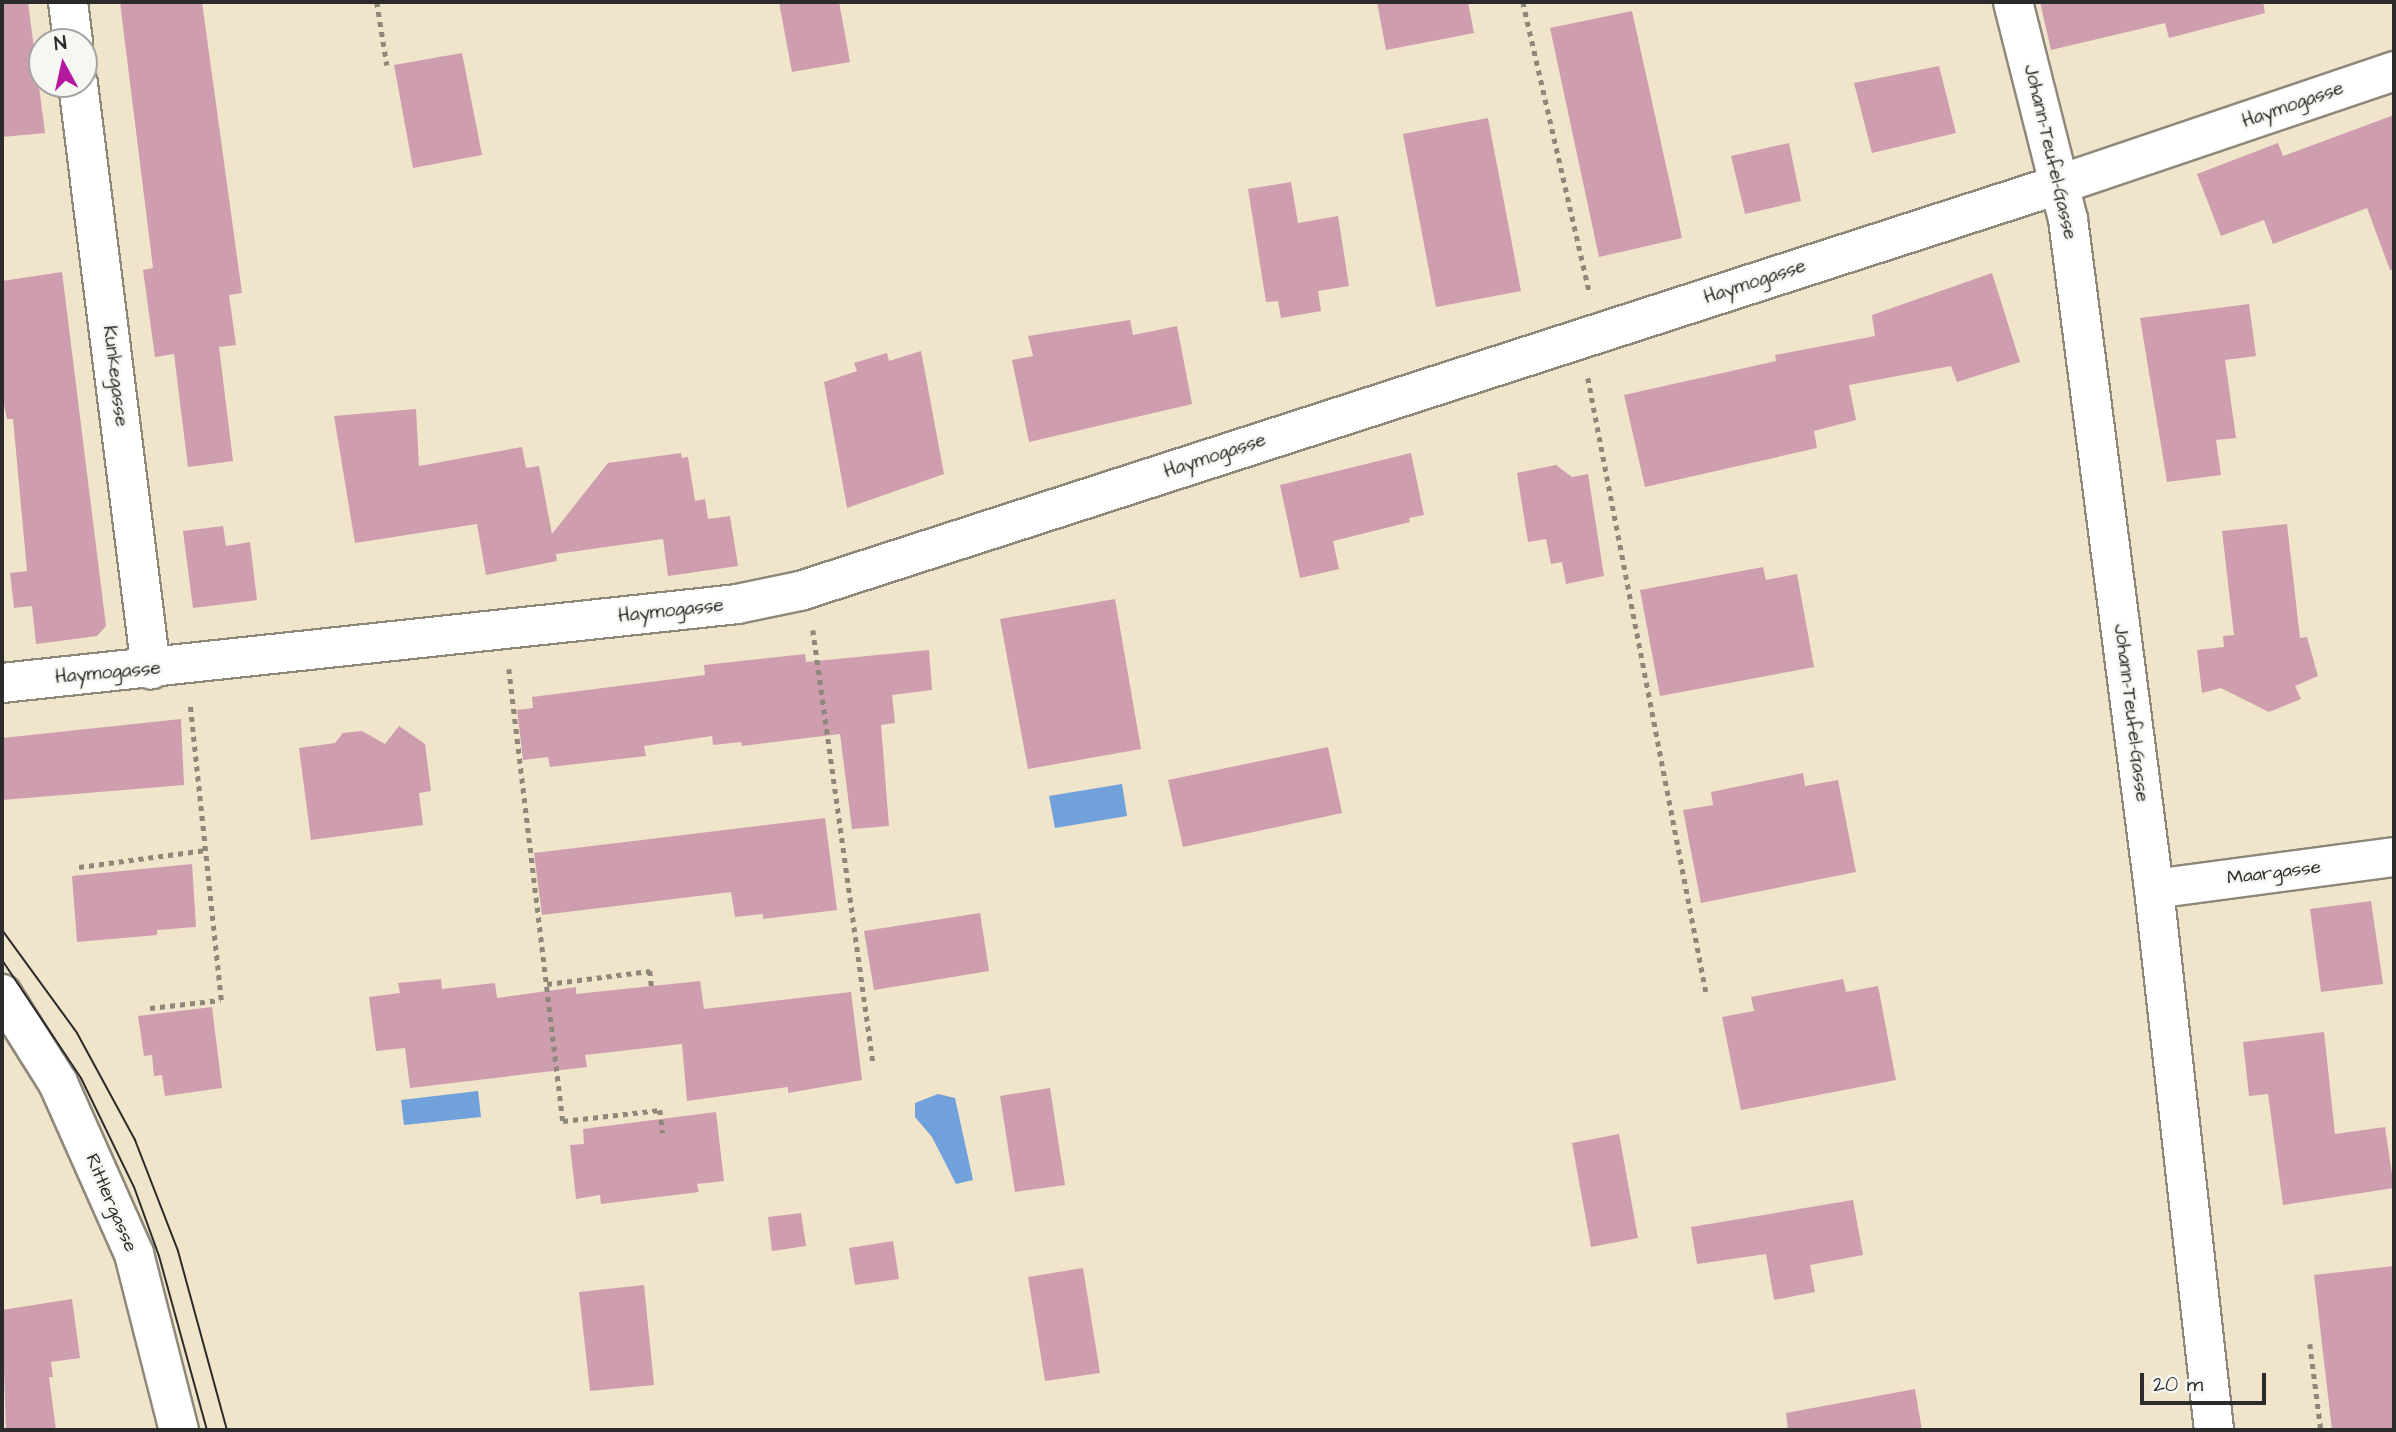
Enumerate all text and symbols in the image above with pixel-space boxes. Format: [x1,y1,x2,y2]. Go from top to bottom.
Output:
north arrow [28,28,98,98]
text: N [52,29,68,58]
street label: Johann-Teufel-Gasse [2019,62,2081,242]
street label: Haymogasse [2239,77,2347,133]
street label: Haymogasse [1701,255,1809,309]
street label: Kunkegasse [98,324,132,428]
street label: Haymogasse [1161,429,1269,483]
street label: Haymogasse [617,594,725,628]
street label: Johann-Teufel-Gasse [2109,623,2153,803]
street label: Haymogasse [54,657,162,689]
street label: Maargasse [2226,856,2322,890]
street label: Rittlergasse [80,1151,142,1255]
scale bar [2144,1358,2270,1402]
text: 20 m [2153,1370,2203,1399]

